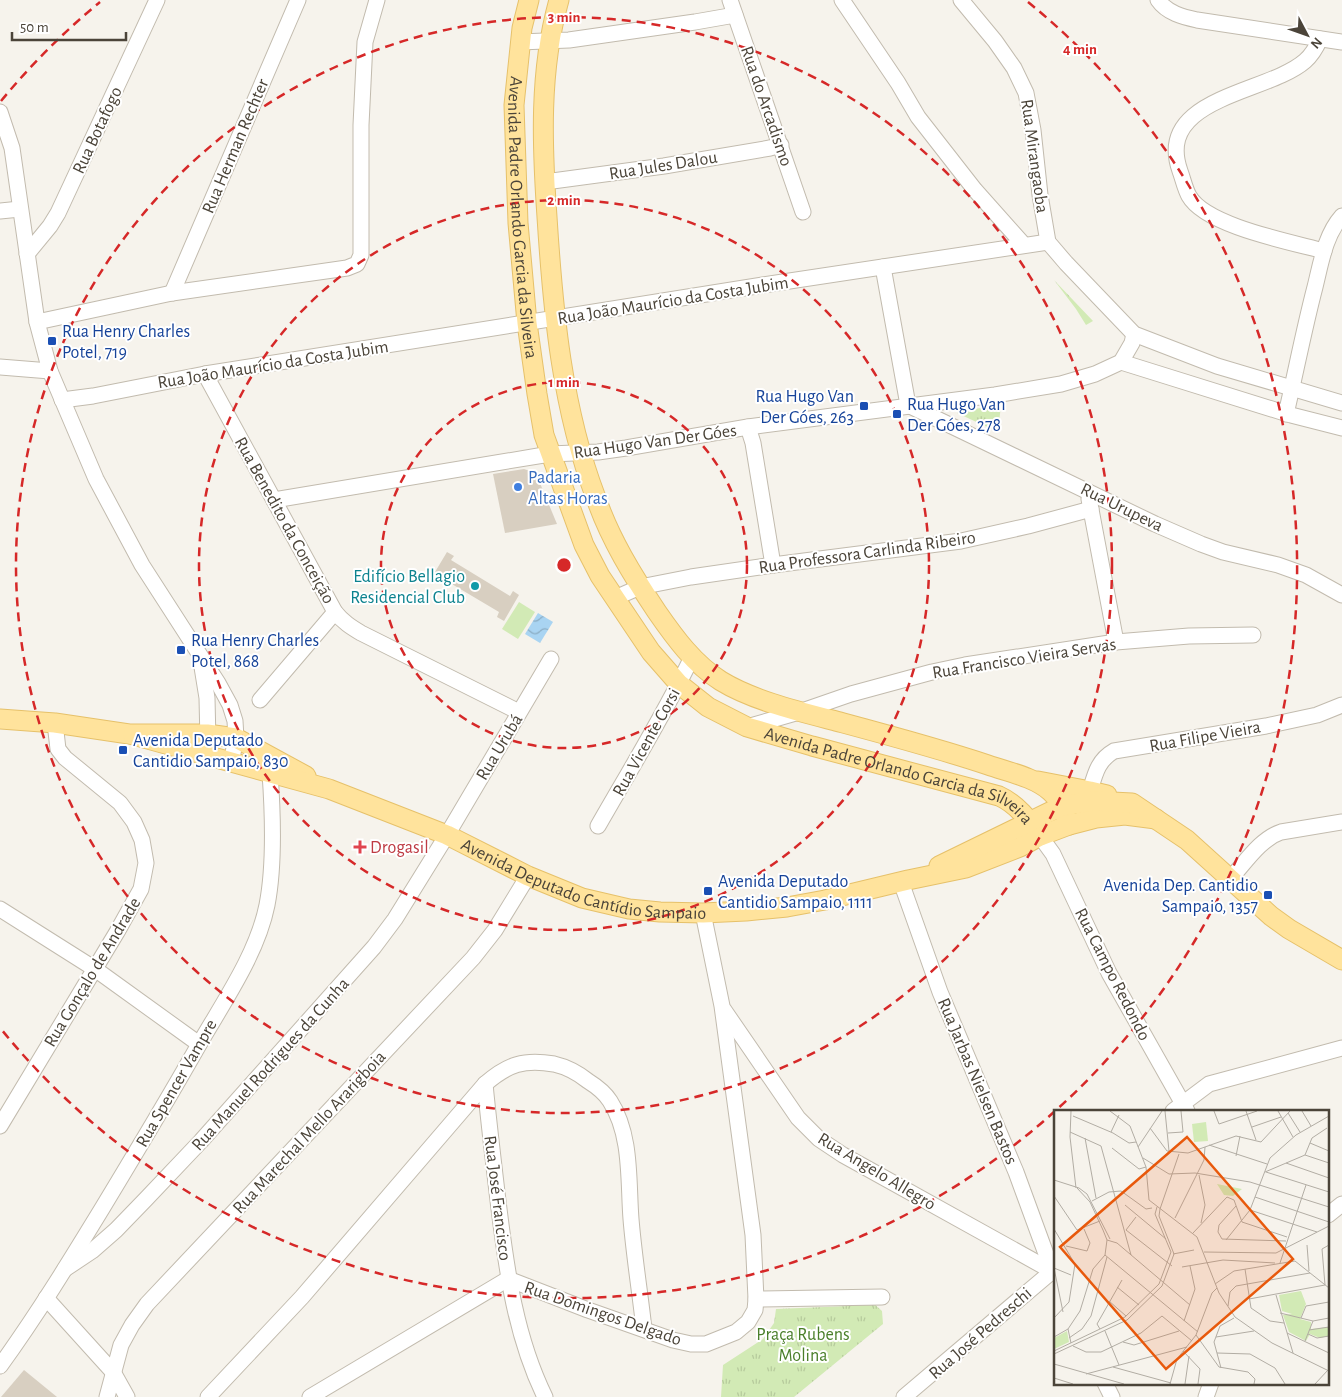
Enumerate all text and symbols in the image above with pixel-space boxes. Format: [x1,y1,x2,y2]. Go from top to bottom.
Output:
scale bar [12,10,126,42]
text: 3 min [548,10,580,25]
north arrow [1282,10,1332,60]
text: 50 m [20,20,49,35]
text: N [1308,35,1325,51]
text: 4 min [1063,42,1097,57]
street label: Rua do Arcadismo [737,44,795,169]
street label: Avenida Padre Orlando Garcia da Silveira [504,75,540,360]
street label: Rua Herman Rechter [199,76,273,216]
street label: Rua Botafogo [70,84,126,177]
street label: Rua Mirangaoba [1017,98,1051,214]
street label: Rua Jules Dalou [608,149,719,183]
text: 2 min [547,193,581,208]
street label: Rua João Maurício da Costa Jubim [556,274,790,328]
place label: Rua Henry Charles Potel, 719 [62,323,190,362]
marker: Rua Henry Charles Potel, 719 [46,335,58,347]
street label: Rua João Maurício da Costa Jubim [156,338,390,392]
text: 1 min [548,375,580,390]
place label: Rua Hugo Van Der Góes, 263 [755,388,854,427]
place label: Rua Hugo Van Der Góes, 278 [907,396,1006,435]
marker: Rua Hugo Van Der Góes, 263 [858,400,870,412]
marker: Rua Hugo Van Der Góes, 278 [891,408,903,420]
street label: Rua Hugo Van Der Góes [572,422,738,462]
street label: Rua Benedito da Conceição [231,434,338,607]
place label: Padaria Altas Horas [528,469,608,508]
street label: Rua Urupeva [1078,480,1166,536]
marker: Padaria Altas Horas [512,481,524,493]
street label: Rua Professora Carlinda Ribeiro [758,529,977,577]
centre of rings [555,556,573,574]
place label: Edifício Bellagio Residencial Club [350,568,465,607]
marker: Edifício Bellagio Residencial Club [469,580,481,592]
place label: Rua Henry Charles Potel, 868 [191,632,319,671]
street label: Rua Francisco Vieira Servas [931,636,1117,682]
marker: Rua Henry Charles Potel, 868 [175,644,187,656]
street label: Rua Vicente Corsi [610,685,684,799]
street label: Rua Urubá [473,711,527,784]
street label: Rua Filipe Vieira [1148,718,1262,756]
street label: Avenida Padre Orlando Garcia da Silveira [762,725,1036,828]
place label: Avenida Deputado Cantidio Sampaio, 830 [133,732,288,771]
marker: Avenida Deputado Cantidio Sampaio, 830 [117,744,129,756]
street label: Avenida Deputado Cantídio Sampaio [458,836,707,923]
place label: Drogasil [370,839,429,857]
marker: Drogasil [354,841,366,853]
place label: Avenida Deputado Cantidio Sampaio, 1111 [718,873,873,912]
place label: Avenida Dep. Cantidio Sampaio, 1357 [1103,877,1258,916]
marker: Avenida Deputado Cantidio Sampaio, 1111 [702,885,714,897]
marker: Avenida Dep. Cantidio Sampaio, 1357 [1262,889,1274,901]
street label: Rua Gonçalo de Andrade [41,895,145,1050]
street label: Rua Campo Redondo [1071,905,1153,1044]
street label: Rua Manuel Rodrigues da Cunha [189,975,353,1155]
street label: Rua Jarbas Nielsen Bastos [934,996,1020,1167]
street label: Rua Spencer Vampre [133,1017,221,1150]
street label: Rua Marechal Mello Ararigboia [230,1048,390,1217]
inset map [1054,1110,1330,1384]
street label: Rua Angelo Allegro [815,1130,939,1214]
street label: Rua José Francisco [480,1134,514,1262]
street label: Rua Domingos Delgado [522,1279,684,1349]
street label: Rua José Pedreschi [926,1284,1036,1383]
park label: Praça Rubens Molina [756,1326,850,1365]

